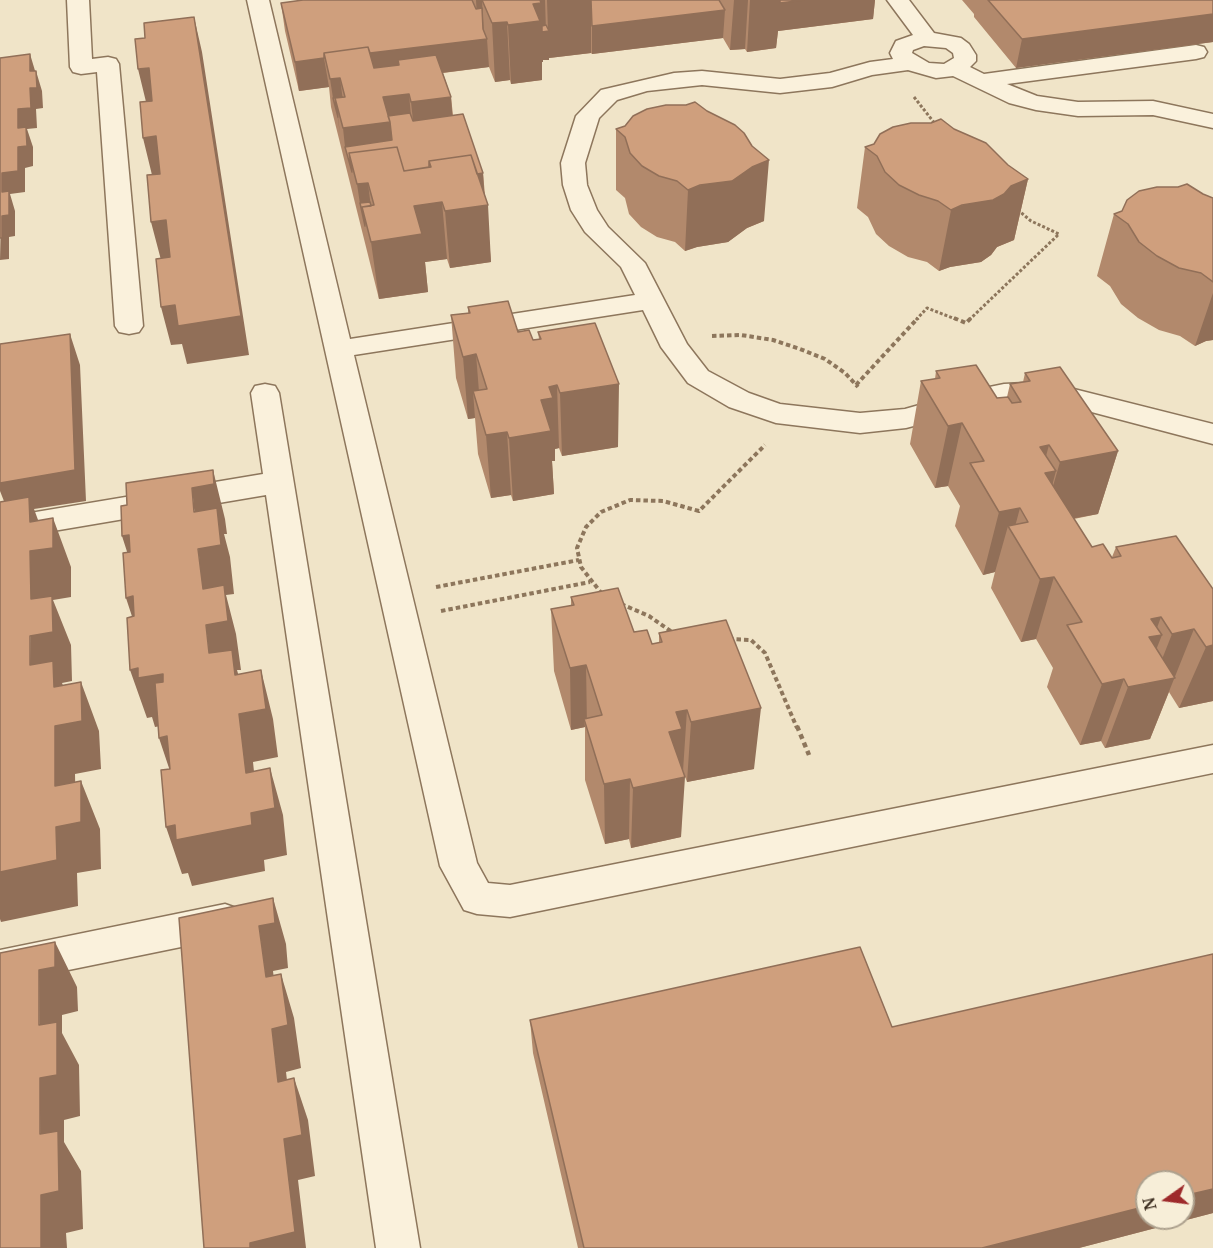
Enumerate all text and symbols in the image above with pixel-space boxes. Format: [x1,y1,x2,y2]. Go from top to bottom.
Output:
north arrow [1135,1170,1195,1230]
text: N [1137,1195,1162,1213]

